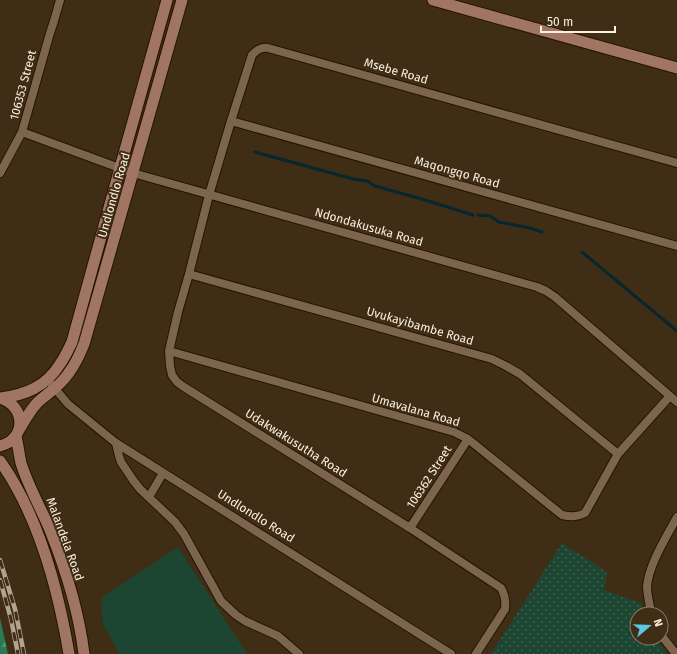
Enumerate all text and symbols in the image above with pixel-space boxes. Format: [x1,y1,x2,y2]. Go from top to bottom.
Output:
scale bar [541,8,615,34]
text: 50 m [547,15,573,29]
street label: 106353 Street [7,48,39,121]
street label: Msebe Road [362,55,430,87]
street label: Undlondlo Road [95,151,133,239]
street label: Maqongqo Road [413,153,501,191]
street label: Ndondakusuka Road [313,205,425,249]
street label: Uvukayibambe Road [365,304,475,348]
street label: Umavalana Road [370,391,462,429]
street label: Udakwakusutha Road [243,406,349,480]
street label: 106362 Street [403,442,455,511]
street label: Undlondlo Road [215,487,297,545]
street label: Malandela Road [43,496,87,582]
north arrow [629,606,669,646]
text: N [651,617,665,628]

